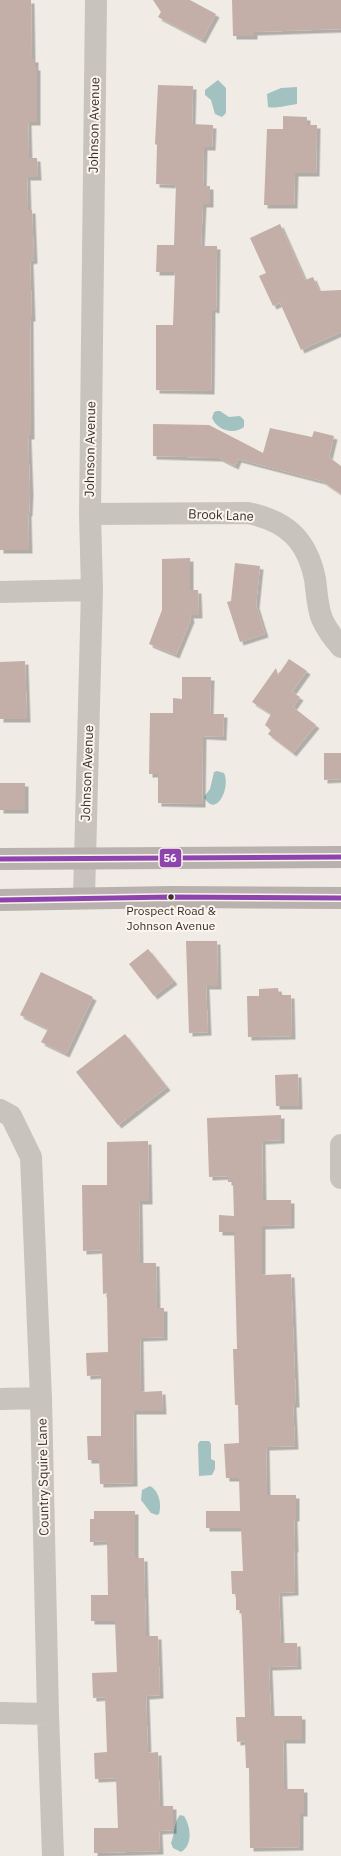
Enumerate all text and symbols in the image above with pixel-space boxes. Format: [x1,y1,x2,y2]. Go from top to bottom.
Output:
street label: Johnson Avenue [85,77,103,173]
street label: Johnson Avenue [81,401,99,497]
street label: Brook Lane [188,505,254,525]
street label: Johnson Avenue [77,725,97,821]
line badge: 56 [159,848,182,868]
text: 56 [163,851,177,865]
marker: Prospect Road & Johnson Avenue [166,892,176,902]
place label: Prospect Road & Johnson Avenue [126,903,216,933]
street label: Country Squire Lane [33,1418,53,1536]

